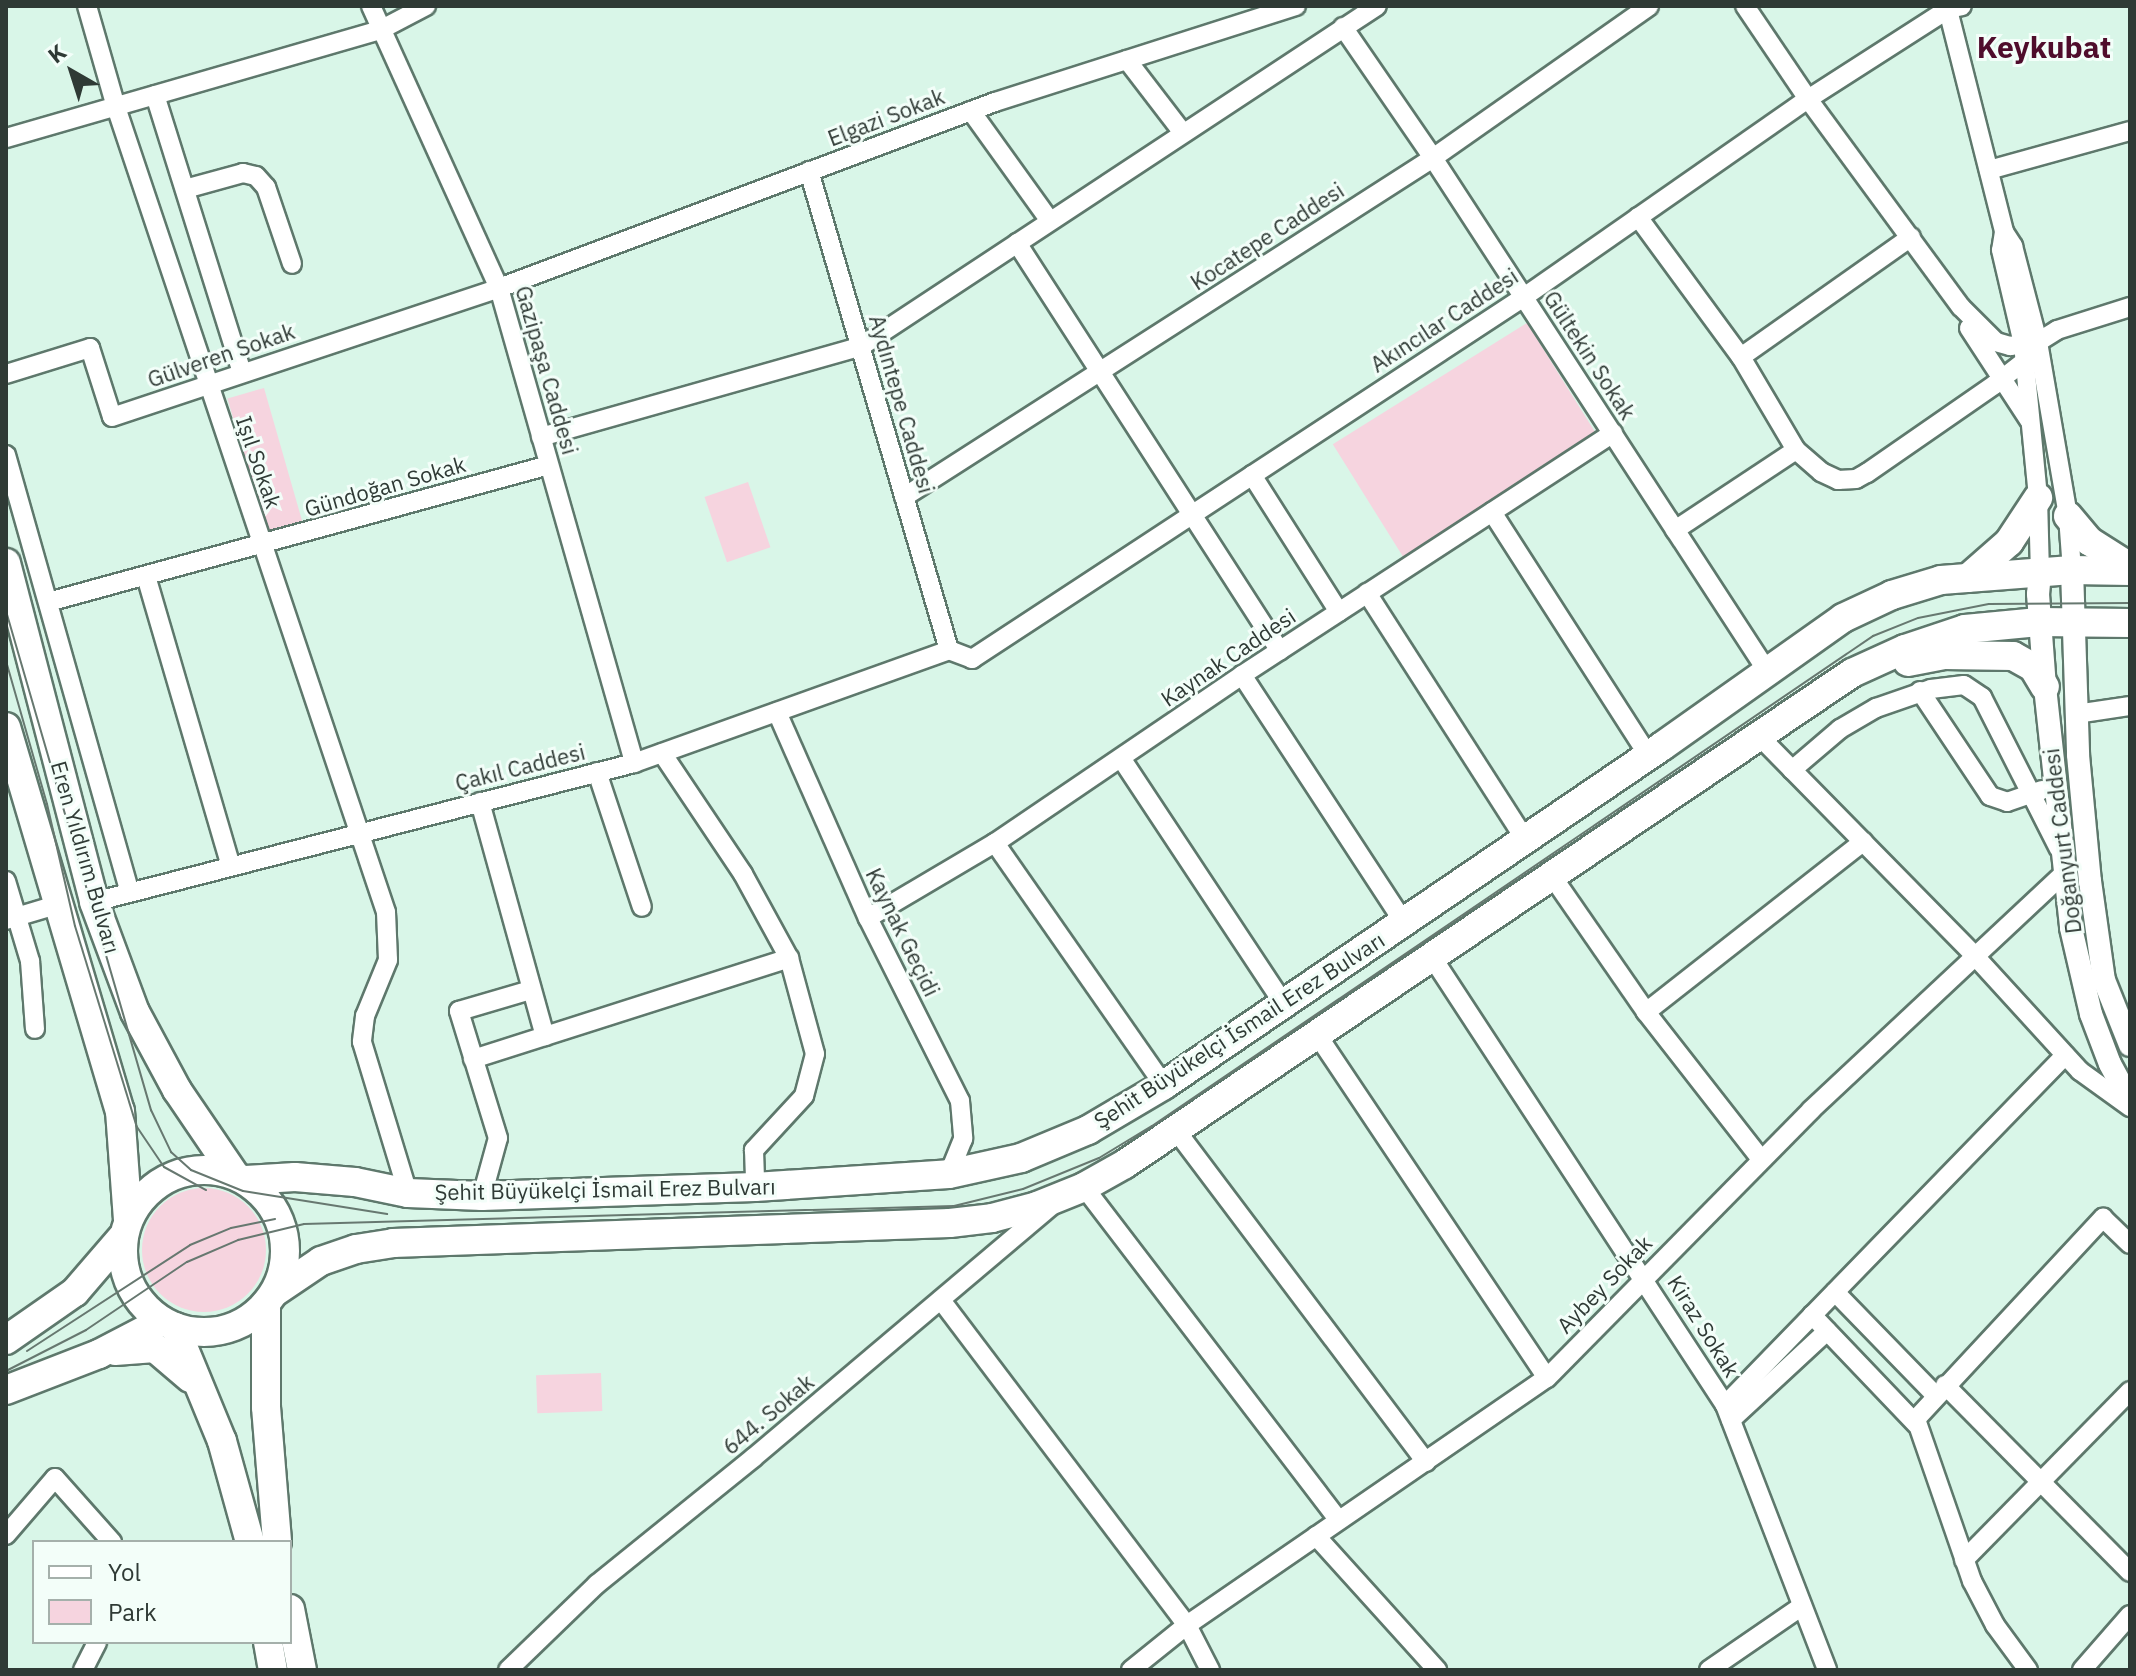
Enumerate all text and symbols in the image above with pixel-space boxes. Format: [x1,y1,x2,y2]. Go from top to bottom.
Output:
district label: Keykubat [1977,29,2111,65]
north arrow [32,32,112,112]
text: K [42,37,72,69]
street label: Elgazi Sokak [824,83,948,151]
street label: Kocatepe Caddesi [1185,177,1349,295]
street label: Akıncılar Caddesi [1365,263,1523,377]
street label: Gazipaşa Caddesi [510,283,584,457]
street label: Gültekin Sokak [1539,286,1641,424]
street label: Aydıntepe Caddesi [864,312,940,496]
street label: Gülveren Sokak [144,317,298,393]
street label: Işıl Sokak [231,412,287,512]
street label: Gündoğan Sokak [301,450,469,522]
street label: Kaynak Caddesi [1156,602,1300,712]
street label: Çakıl Caddesi [452,738,588,796]
street label: Doğanyurt Caddesi [2038,747,2086,935]
street label: Eren Yıldırım Bulvarı [46,758,126,956]
street label: Kaynak Geçidi [861,864,945,1000]
street label: Şehit Büyükelçi İsmail Erez Bulvarı [1089,926,1389,1134]
street label: Şehit Büyükelçi İsmail Erez Bulvarı [434,1173,776,1205]
street label: Aybey Sokak [1551,1230,1657,1338]
street label: Kiraz Sokak [1662,1270,1746,1382]
street label: 644. Sokak [717,1368,819,1460]
legend [32,1540,292,1644]
text: Yol [108,1556,141,1588]
text: Park [108,1596,157,1628]

